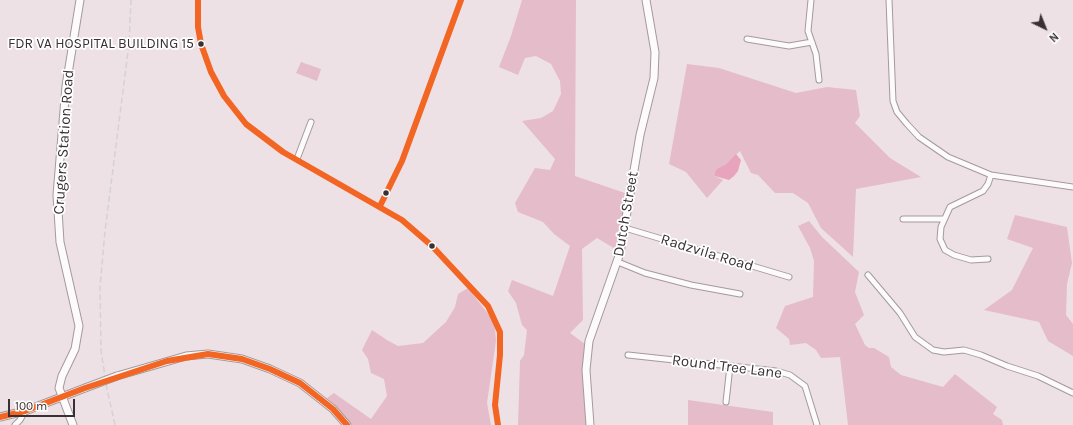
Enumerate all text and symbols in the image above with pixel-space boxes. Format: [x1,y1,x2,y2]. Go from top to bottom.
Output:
north arrow [1025,8,1065,48]
text: N [1046,30,1061,45]
place label: FDR VA HOSPITAL BUILDING 15 [8,36,194,52]
marker: FDR VA HOSPITAL BUILDING 15 [196,39,206,49]
street label: Crugers Station Road [50,69,78,215]
street label: Dutch Street [610,170,642,258]
unlabelled marker [381,188,391,198]
street label: Radzvila Road [658,230,756,276]
unlabelled marker [427,241,437,251]
street label: Round Tree Lane [671,351,783,383]
scale bar [10,391,77,417]
text: 100 m [15,399,47,413]

